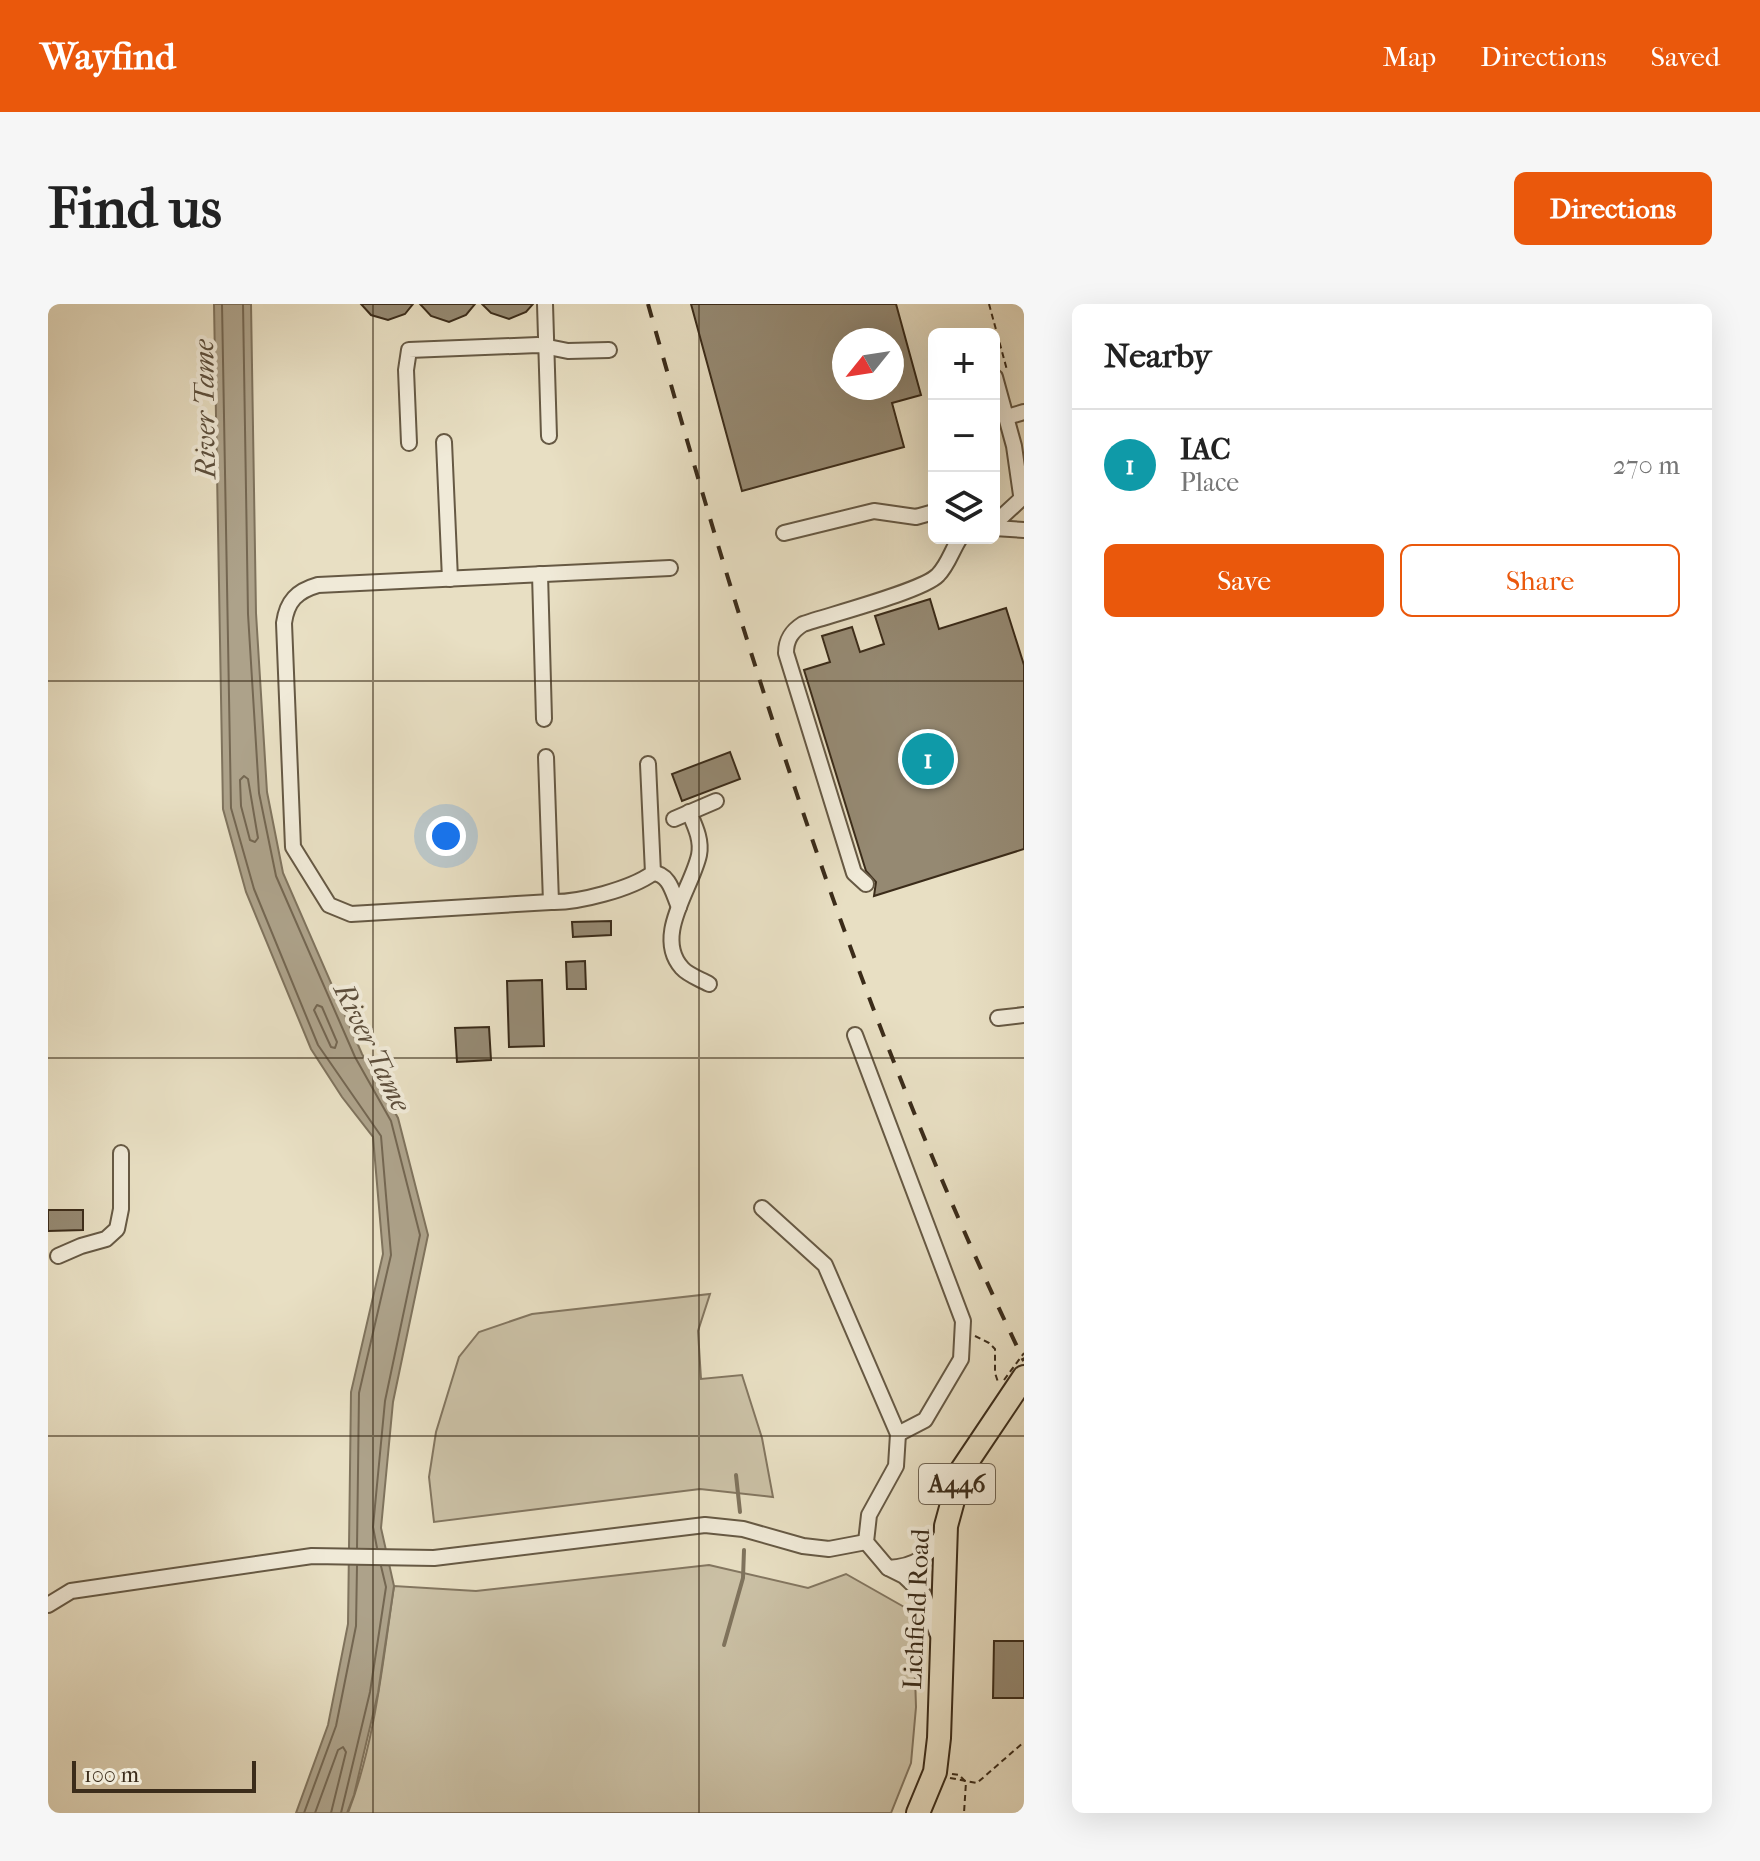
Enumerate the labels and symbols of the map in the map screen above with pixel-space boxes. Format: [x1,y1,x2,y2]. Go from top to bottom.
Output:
north arrow [832,328,904,400]
water label: River Tame [187,339,222,481]
pin: 1 [902,729,954,789]
your location [426,816,466,856]
water label: River Tame [326,976,418,1117]
road number: A446 [919,1464,995,1504]
street label: Lichfield Road [897,1527,936,1690]
scale bar [72,1757,256,1793]

